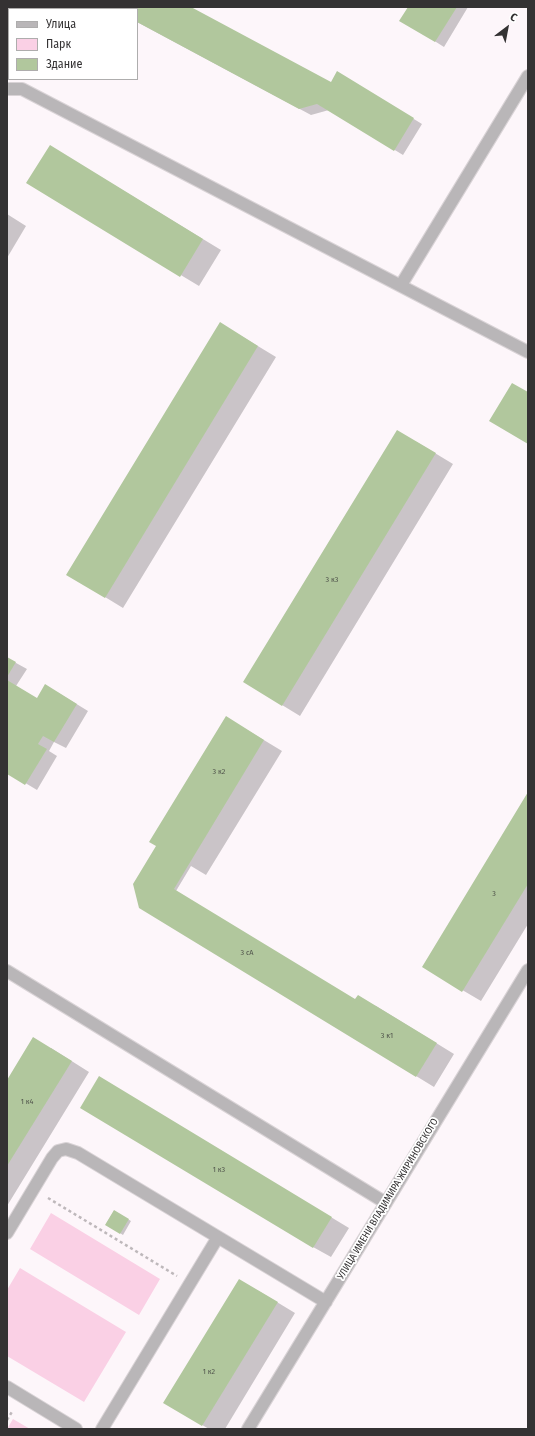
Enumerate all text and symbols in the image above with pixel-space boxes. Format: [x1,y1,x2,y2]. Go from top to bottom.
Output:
legend [8,8,138,80]
north arrow [487,8,527,48]
text: С [508,10,520,24]
text: Улица [46,17,76,31]
text: Парк [46,37,71,51]
text: Здание [46,57,82,71]
house number: 3 к3 [326,575,338,585]
house number: 3 к2 [213,767,225,777]
house number: 3 [492,889,496,899]
house number: 3 сА [240,948,254,958]
house number: 3 к1 [381,1031,393,1041]
house number: 1 к4 [21,1097,33,1107]
street label: УЛИЦА ИМЕНИ ВЛАДИМИРА ЖИРИНОВСКОГО [335,1116,441,1282]
house number: 1 к3 [213,1165,225,1175]
house number: 1 к2 [203,1367,215,1377]

